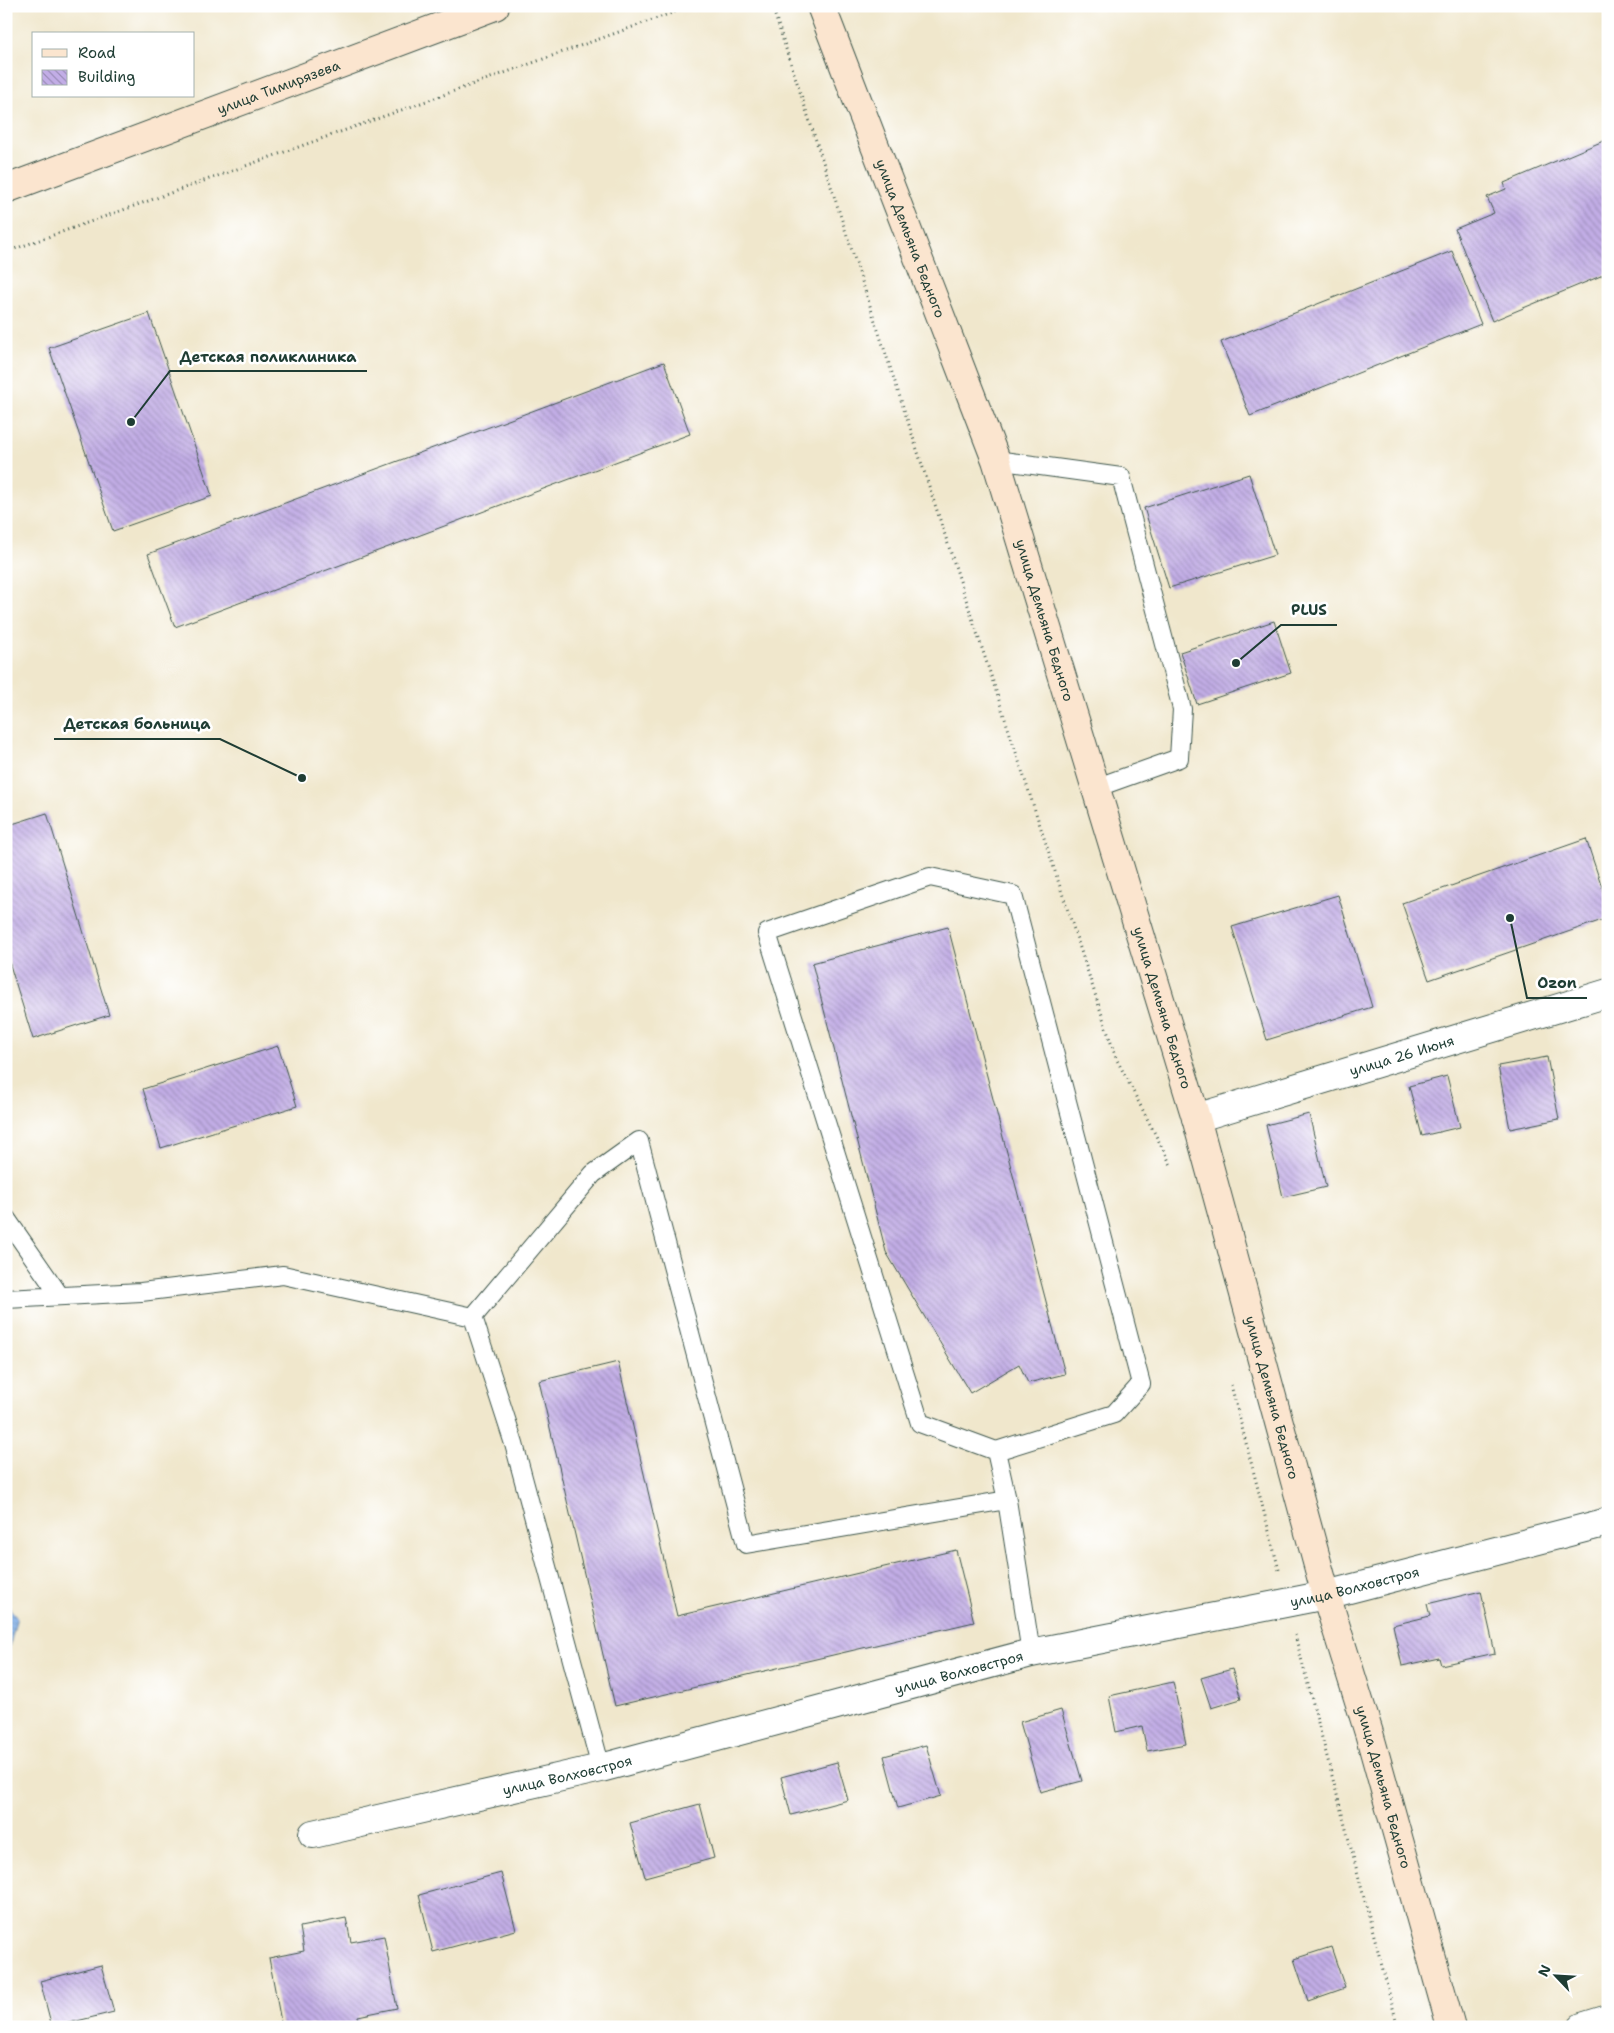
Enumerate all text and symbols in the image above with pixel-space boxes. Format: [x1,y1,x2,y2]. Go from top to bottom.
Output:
legend [32,32,195,98]
text: Road [78,43,116,63]
street label: улица Тимирязева [215,56,343,118]
text: Building [78,67,135,87]
street label: улица Демьяна Бедного [872,156,949,320]
callout: Детская поликлиника [170,341,367,371]
text: Детская поликлиника [179,347,357,367]
street label: улица Демьяна Бедного [1012,537,1078,704]
callout: PLUS [1281,595,1337,625]
text: PLUS [1291,600,1327,620]
callout: Детская больница [54,709,220,739]
text: Детская больница [64,714,211,734]
street label: улица Демьяна Бедного [1129,924,1196,1091]
callout: Ozon [1527,968,1587,998]
text: Ozon [1537,973,1577,993]
street label: улица 26 Июня [1347,1031,1456,1080]
street label: улица Демьяна Бедного [1241,1314,1303,1481]
street label: улица Волховстроя [1288,1562,1421,1611]
street label: улица Волховстроя [893,1646,1025,1698]
street label: улица Демьяна Бедного [1352,1703,1415,1870]
street label: улица Волховстроя [501,1751,634,1799]
north arrow [1532,1950,1582,2000]
text: N [1534,1962,1555,1979]

